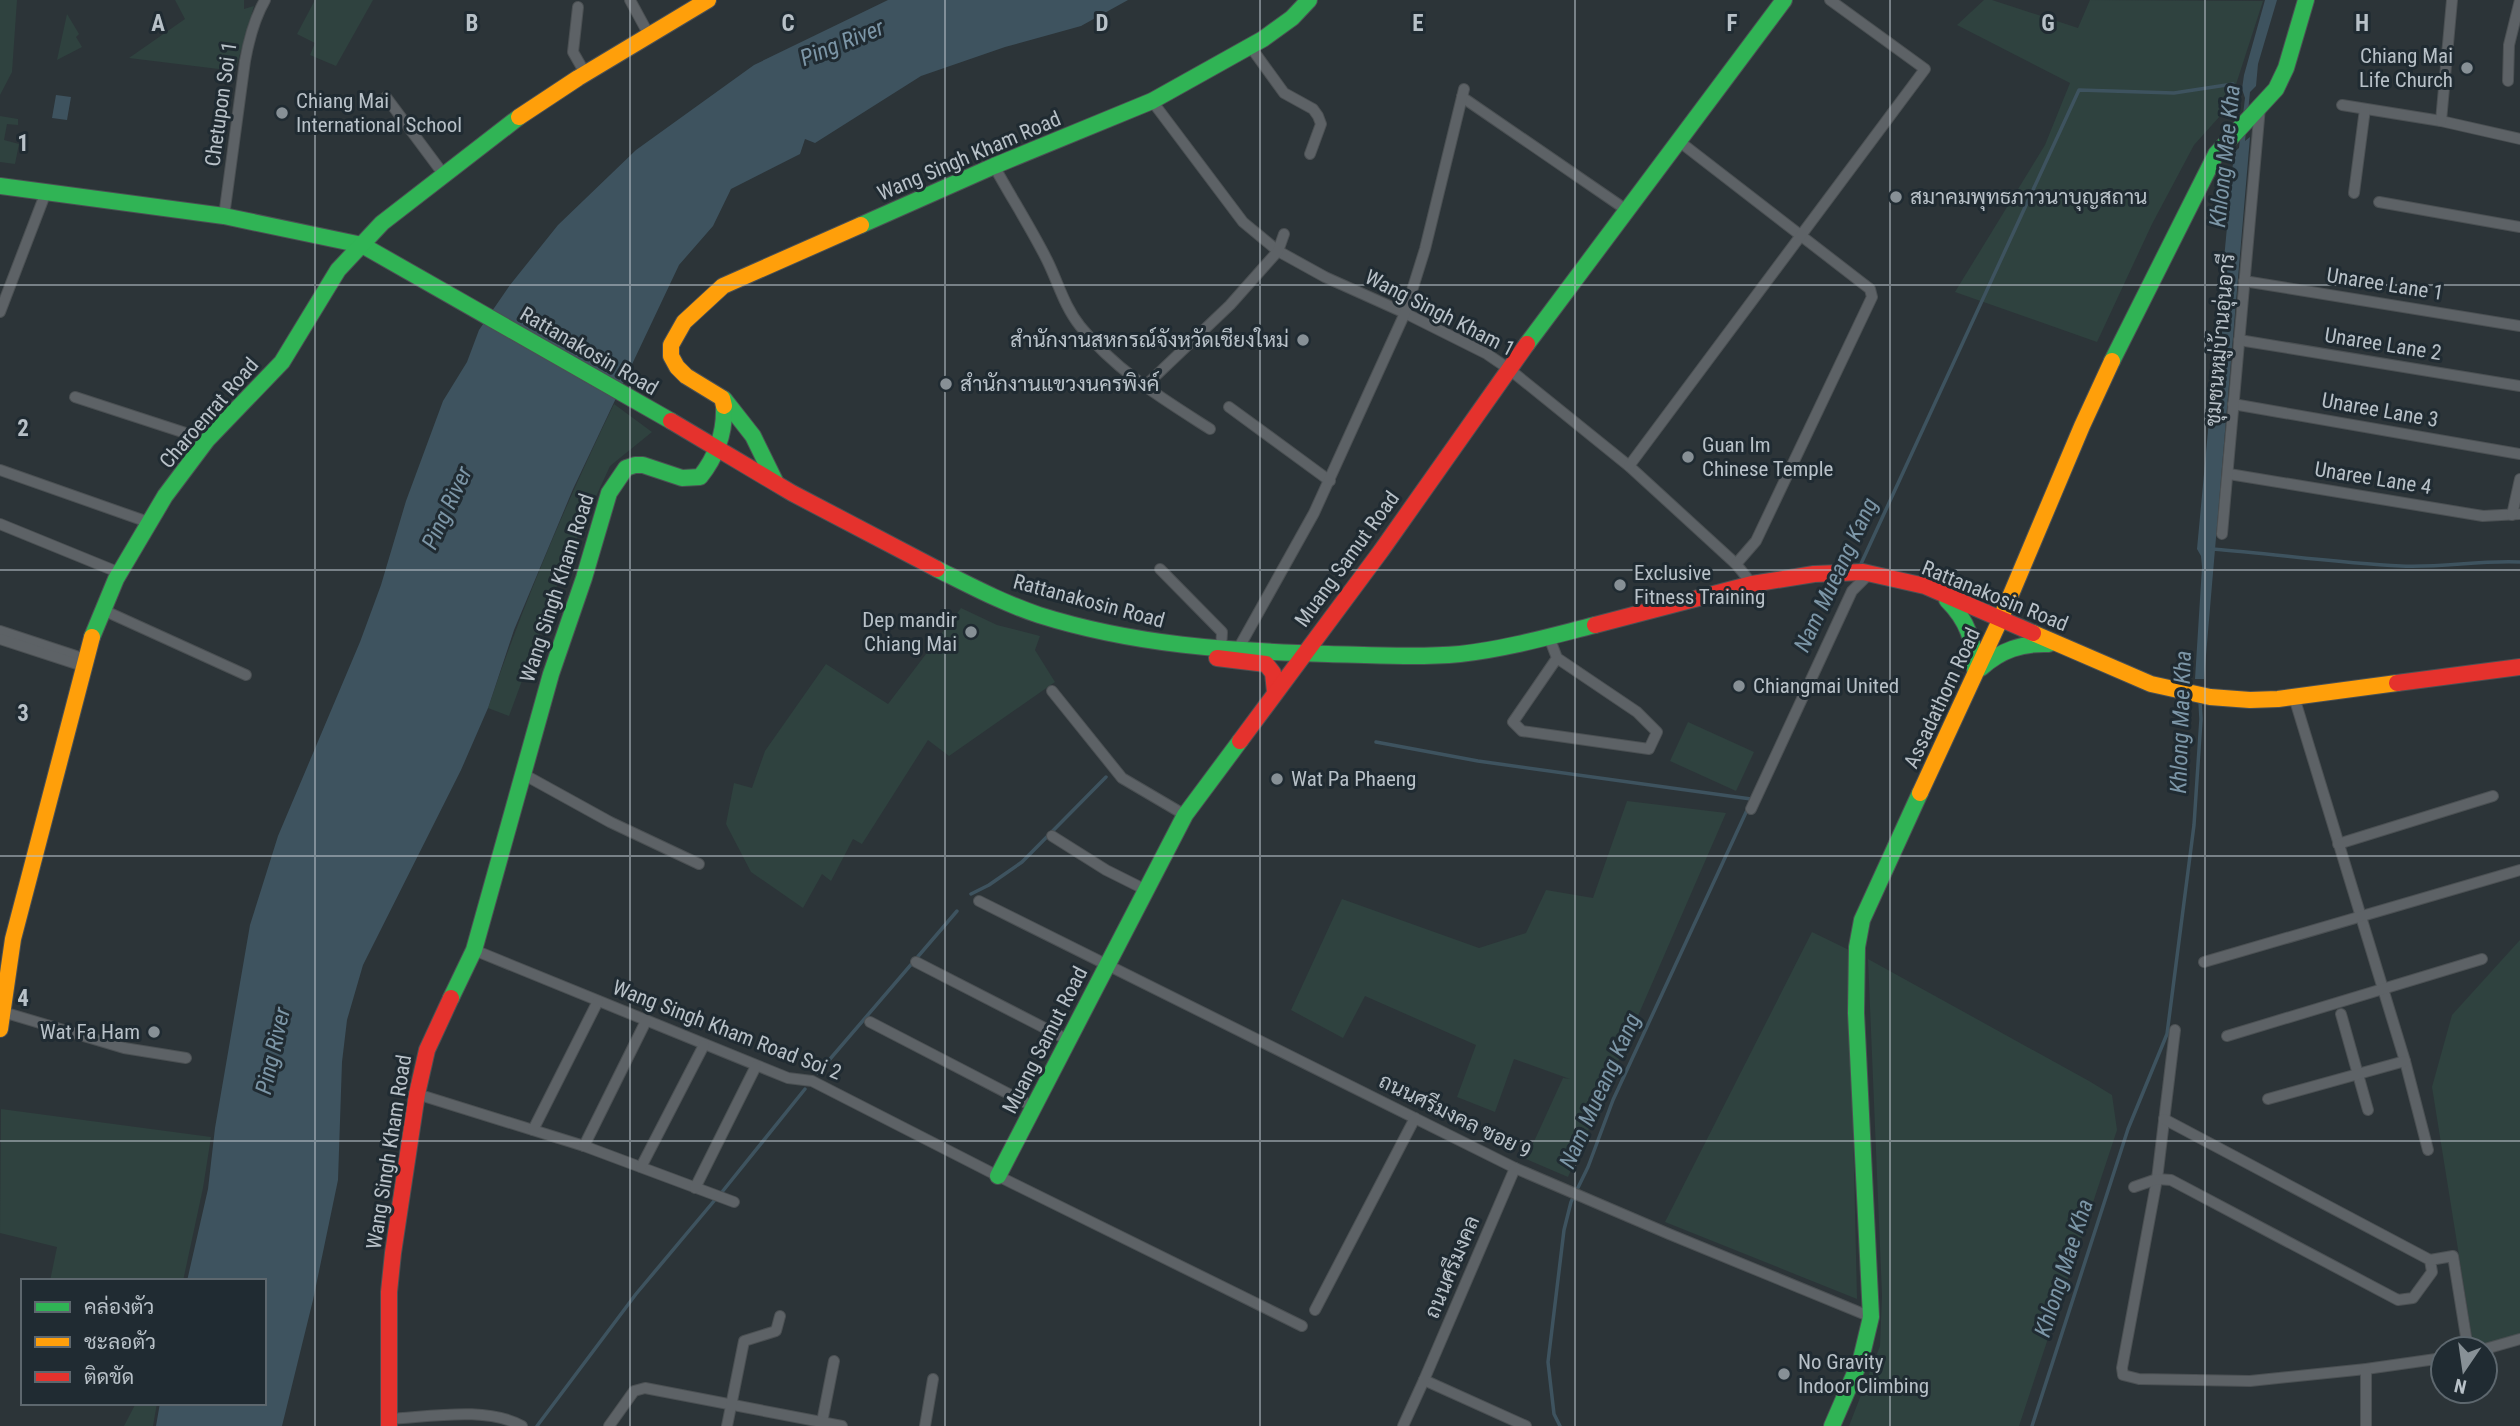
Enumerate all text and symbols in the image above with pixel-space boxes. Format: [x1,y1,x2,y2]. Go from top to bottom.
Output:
text: A [151,10,165,37]
text: B [466,10,478,37]
text: C [781,10,795,37]
text: D [1096,10,1109,37]
text: E [1412,10,1424,37]
text: F [1727,10,1738,37]
text: G [2041,10,2055,37]
text: H [2355,10,2369,37]
water label: Ping River [796,14,889,72]
street label: Chetupon Soi 1 [200,40,242,168]
place label: Chiang Mai Life Church [2359,44,2453,92]
marker: Chiang Mai Life Church [2459,60,2475,76]
water label: Khlong Mae Kha [2204,83,2246,229]
place label: Chiang Mai International School [296,89,462,137]
marker: Chiang Mai International School [274,105,290,121]
street label: Wang Singh Kham Road [874,107,1064,205]
text: 1 [17,130,29,157]
place label: สมาคมพุทธภาวนาบุญสถาน [1910,185,2147,211]
marker: สมาคมพุทธภาวนาบุญสถาน [1888,189,1904,205]
street label: ชุมชนหมู่บ้านอุ่นอารี [2199,252,2243,428]
street label: Unaree Lane 1 [2325,263,2445,305]
street label: Wang Singh Kham 1 [1361,265,1519,361]
street label: Rattanakosin Road [516,302,662,400]
street label: Unaree Lane 2 [2323,323,2443,365]
place label: สำนักงานสหกรณ์จังหวัดเชียงใหม่ [1010,326,1289,352]
marker: สำนักงานสหกรณ์จังหวัดเชียงใหม่ [1295,332,1311,348]
street label: Charoenrat Road [155,353,263,473]
place label: สำนักงานแขวงนครพิงค์ [960,370,1159,396]
marker: สำนักงานแขวงนครพิงค์ [938,376,954,392]
street label: Unaree Lane 3 [2320,388,2440,432]
text: 2 [17,415,29,442]
place label: Guan Im Chinese Temple [1702,433,1833,481]
marker: Guan Im Chinese Temple [1680,449,1696,465]
street label: Unaree Lane 4 [2313,457,2433,499]
water label: Ping River [416,461,478,554]
street label: Muang Samut Road [1290,487,1404,631]
street label: Wang Singh Kham Road [515,491,599,685]
water label: Nam Mueang Kang [1788,494,1884,656]
street label: Rattanakosin Road [1918,556,2072,636]
place label: Exclusive Fitness Training [1634,561,1765,609]
street label: Rattanakosin Road [1011,569,1167,633]
marker: Exclusive Fitness Training [1612,577,1628,593]
place label: Dep mandir Chiang Mai [862,608,957,656]
marker: Dep mandir Chiang Mai [963,624,979,640]
street label: Assadathorn Road [1899,624,1985,772]
water label: Khlong Mae Kha [2165,650,2197,794]
place label: Chiangmai United [1753,674,1899,698]
marker: Chiangmai United [1731,678,1747,694]
text: 3 [17,700,29,727]
place label: Wat Pa Phaeng [1291,767,1416,791]
marker: Wat Pa Phaeng [1269,771,1285,787]
street label: Muang Samut Road [998,963,1092,1117]
street label: Wang Singh Kham Road Soi 2 [609,975,845,1085]
text: 4 [17,985,29,1012]
water label: Ping River [250,1004,296,1097]
water label: Nam Mueang Kang [1554,1009,1646,1173]
place label: Wat Fa Ham [40,1020,140,1044]
marker: Wat Fa Ham [146,1024,162,1040]
street label: Wang Singh Kham Road [362,1053,416,1251]
street label: ถนนศรีมงคล ซอย 9 [1375,1068,1535,1163]
water label: Khlong Mae Kha [2029,1196,2099,1340]
street label: ถนนศรีมงคล [1419,1212,1484,1322]
legend [21,1279,266,1405]
text: คล่องตัว [84,1295,154,1319]
text: ชะลอตัว [84,1330,156,1354]
north arrow [2429,1335,2499,1405]
place label: No Gravity Indoor Climbing [1798,1350,1929,1398]
text: ติดขัด [84,1365,134,1389]
marker: No Gravity Indoor Climbing [1776,1366,1792,1382]
text: N [2452,1374,2469,1399]

